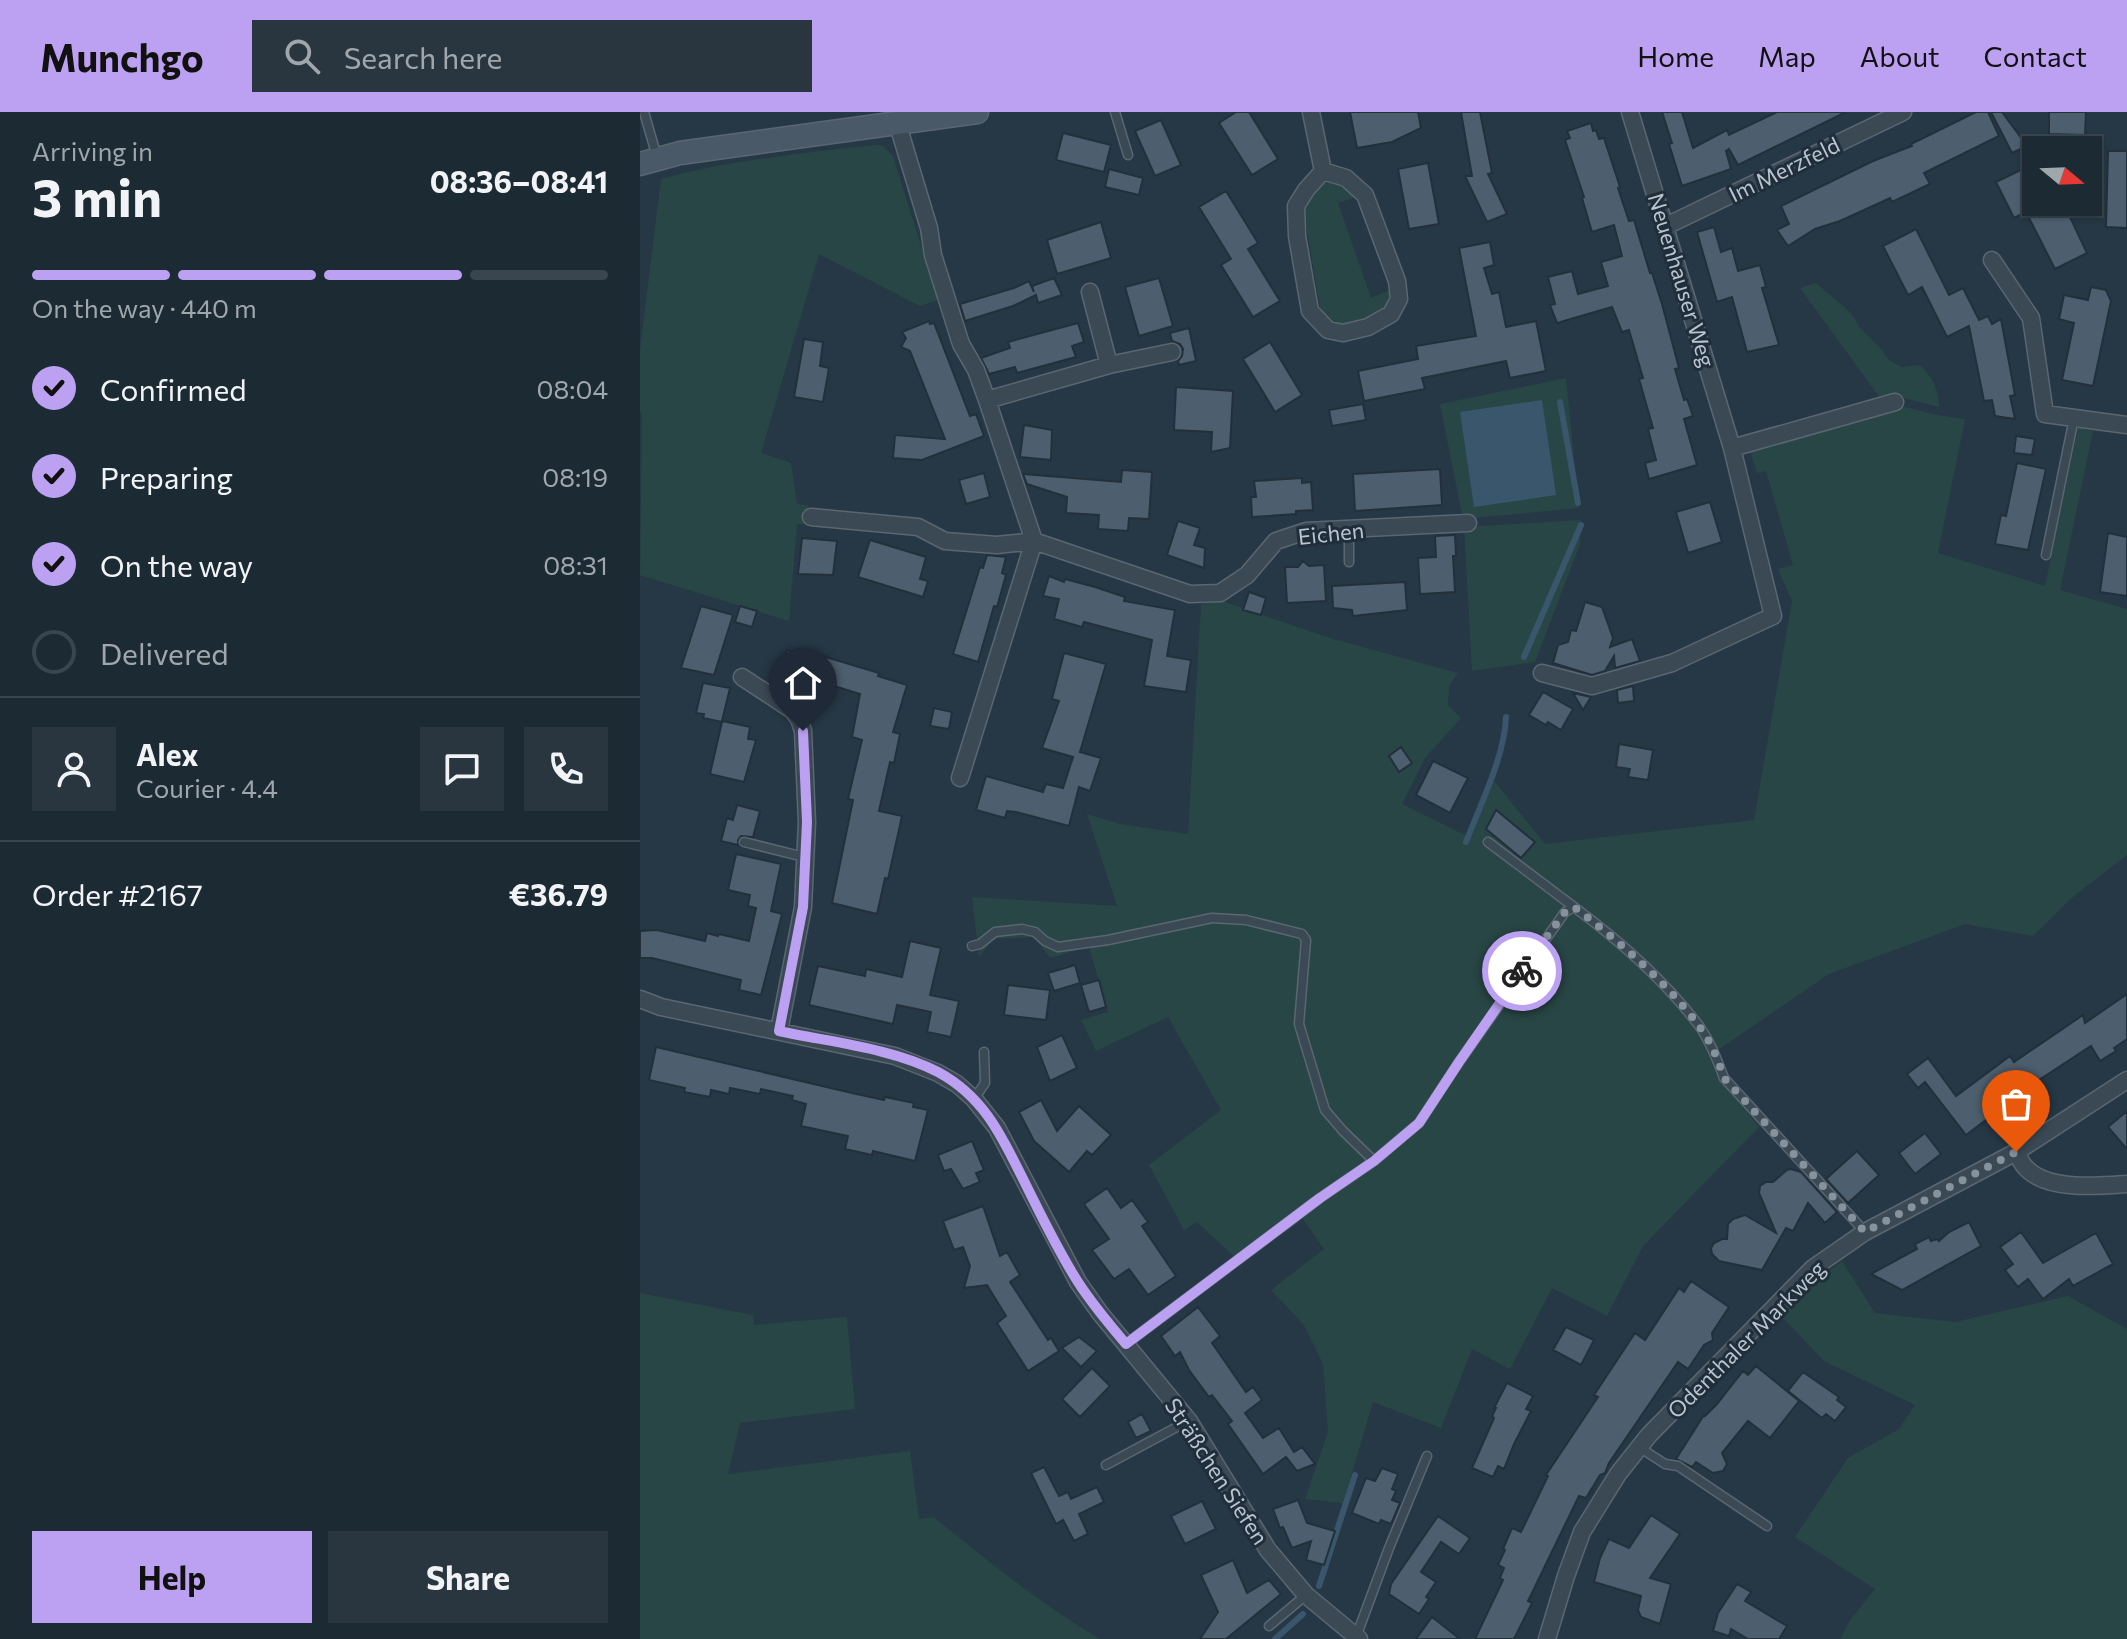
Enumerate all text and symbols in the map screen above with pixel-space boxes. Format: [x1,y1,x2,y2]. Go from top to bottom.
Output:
search box [252,20,812,92]
text: Munchgo [40,33,204,80]
icon: search [280,34,324,78]
text: Search here [344,38,502,75]
text: Home [1637,39,1714,73]
text: Map [1758,39,1816,73]
text: About [1860,39,1940,73]
text: Contact [1984,39,2087,73]
street label: Im Merzfeld [1724,131,1844,207]
text: Arriving in [32,135,153,166]
north arrow [2022,136,2102,216]
map controls [2022,136,2102,216]
text: 08:36–08:41 [430,162,608,199]
text: 3 min [32,164,162,228]
street label: Neuenhauser Weg [1643,190,1721,370]
text: On the way · 440 m [32,292,257,323]
icon: check [32,366,76,410]
text: Confirmed [100,370,247,407]
text: 08:04 [537,373,608,404]
icon: check [32,454,76,498]
text: Preparing [100,458,233,495]
text: 08:19 [542,461,608,492]
street label: Eichen [1297,516,1365,550]
icon: check [32,542,76,586]
text: On the way [100,546,253,583]
text: 08:31 [543,549,608,580]
text: Delivered [100,634,229,671]
pin [769,649,837,731]
icon: home [781,661,825,705]
button: person [32,727,116,811]
button: chat [420,727,504,811]
button: phone [524,727,608,811]
text: Alex [136,735,199,772]
text: Courier · 4.4 [136,772,278,803]
text: Order #2167 [32,875,203,912]
text: €36.79 [509,875,608,912]
courier [1482,931,1562,1011]
icon: bike [1500,949,1544,993]
pin [1982,1070,2050,1152]
icon: bag [1994,1082,2038,1126]
street label: Odenthaler Markweg [1661,1254,1831,1424]
street label: Sträßchen Siefen [1160,1393,1274,1549]
button: Help [32,1531,312,1623]
button: Share [328,1531,608,1623]

